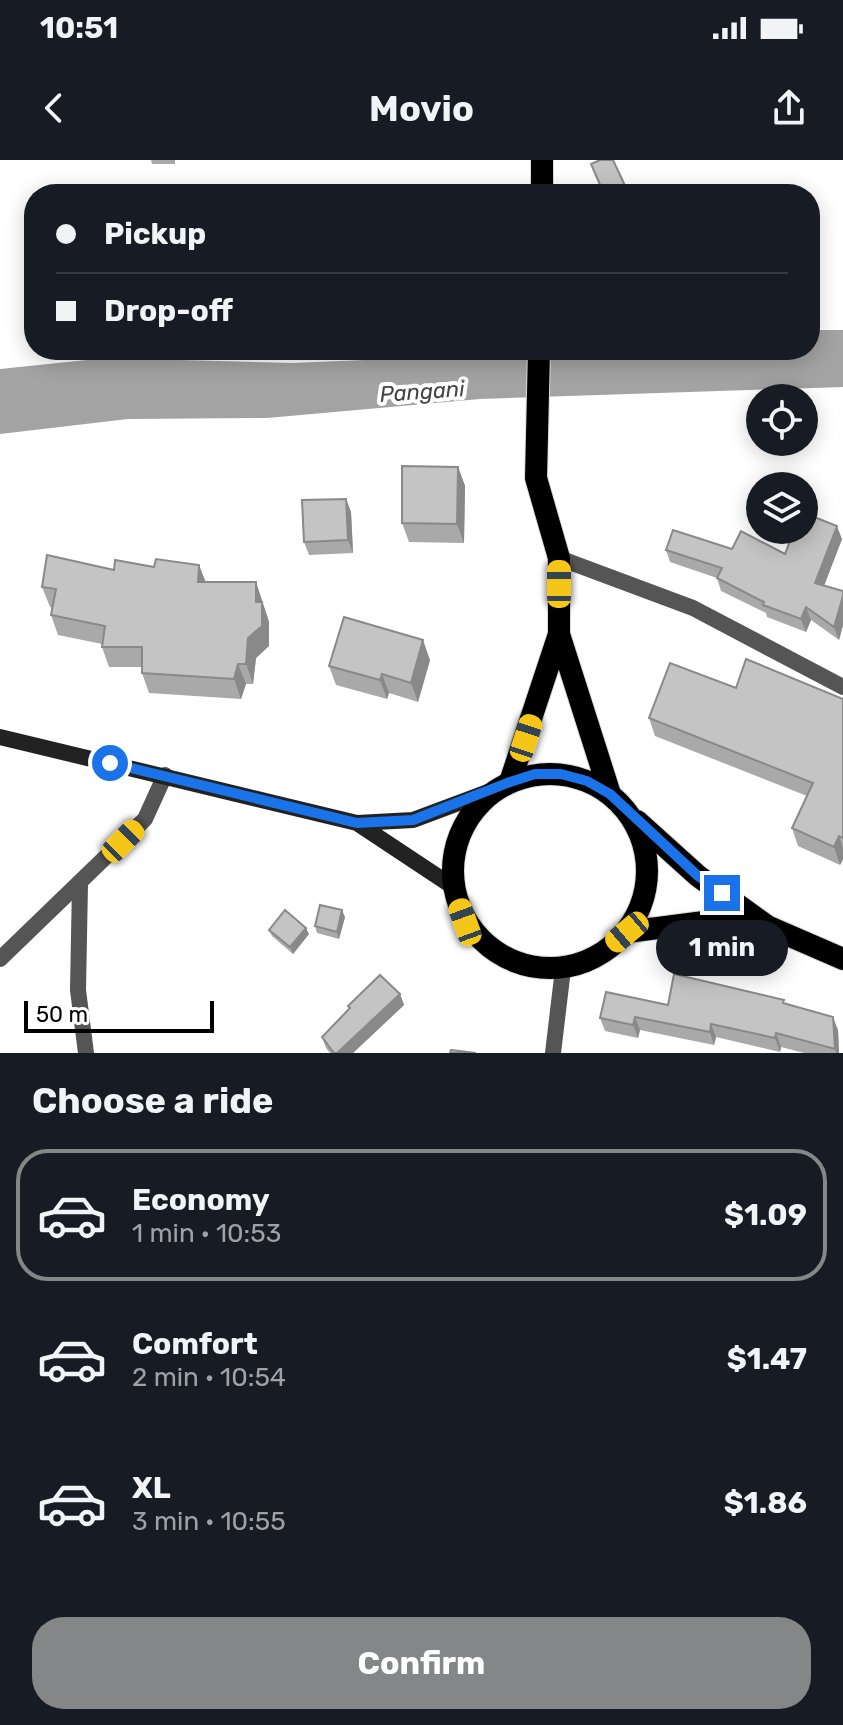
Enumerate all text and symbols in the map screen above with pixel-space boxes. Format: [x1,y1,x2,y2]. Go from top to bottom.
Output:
text: 10:51 [40,10,118,46]
icon: back [32,86,76,130]
icon: share [767,86,811,130]
text: Movio [369,87,474,130]
text: Pickup [104,216,206,252]
text: Drop-off [104,293,233,329]
water label: Pangani [379,375,466,408]
map controls [746,384,818,544]
button: locate [746,384,818,456]
button: layers [746,472,818,544]
car [547,560,571,608]
car [507,711,545,765]
route start [92,745,128,781]
car [98,816,148,866]
route end [704,875,740,911]
car [446,895,484,949]
car [601,907,653,957]
callout: 1 min [656,921,788,977]
text: 1 min [689,932,755,963]
scale bar [24,997,214,1033]
text: 50 m [36,1001,88,1028]
text: Choose a ride [32,1079,273,1122]
icon: car [36,1179,108,1251]
text: Economy [132,1182,270,1218]
text: $1.09 [724,1197,807,1233]
text: 1 min · 10:53 [132,1218,281,1249]
icon: car [36,1323,108,1395]
text: Comfort [132,1326,258,1362]
text: $1.47 [727,1341,807,1377]
text: 2 min · 10:54 [132,1362,286,1393]
icon: car [36,1467,108,1539]
text: XL [132,1470,171,1506]
text: $1.86 [724,1485,807,1521]
text: 3 min · 10:55 [132,1506,286,1537]
button: Confirm [32,1617,811,1709]

